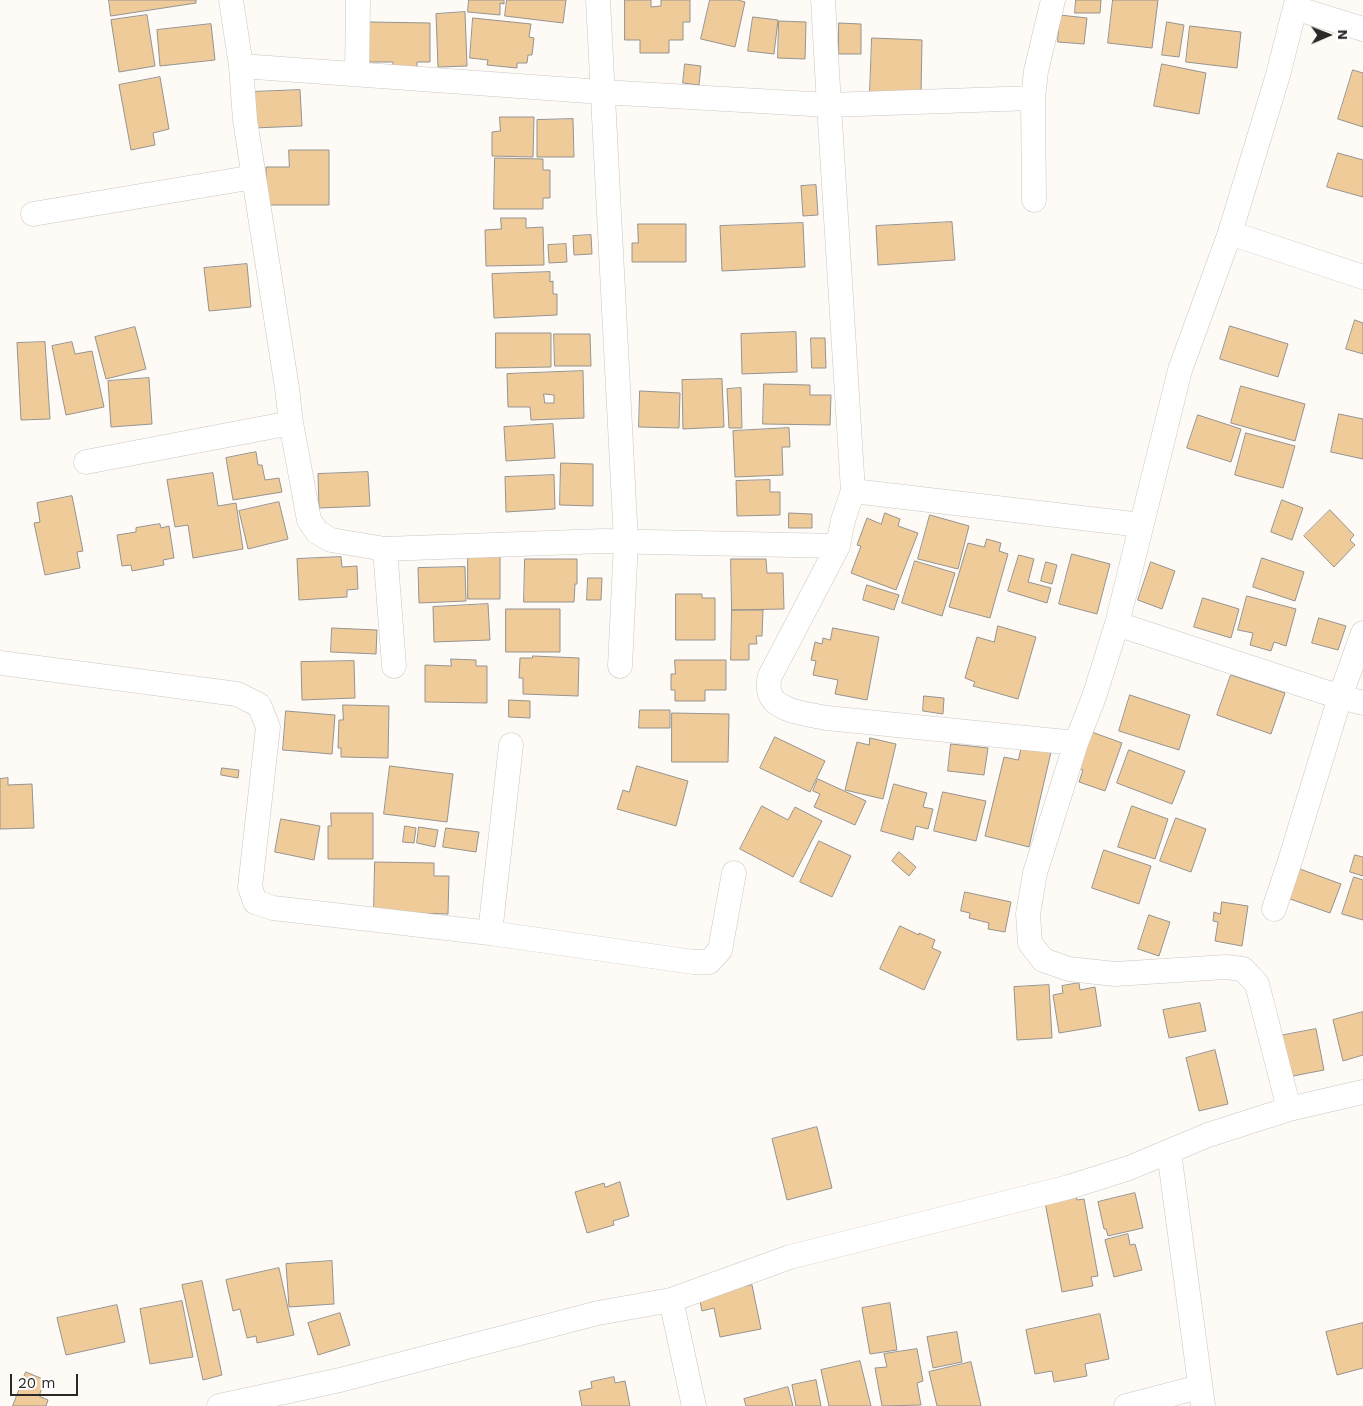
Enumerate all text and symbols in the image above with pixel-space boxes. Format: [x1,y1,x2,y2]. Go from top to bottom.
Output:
north arrow [1303,10,1353,60]
text: N [1335,29,1351,40]
scale bar [12,1364,80,1396]
text: 20 m [18,1374,56,1392]

